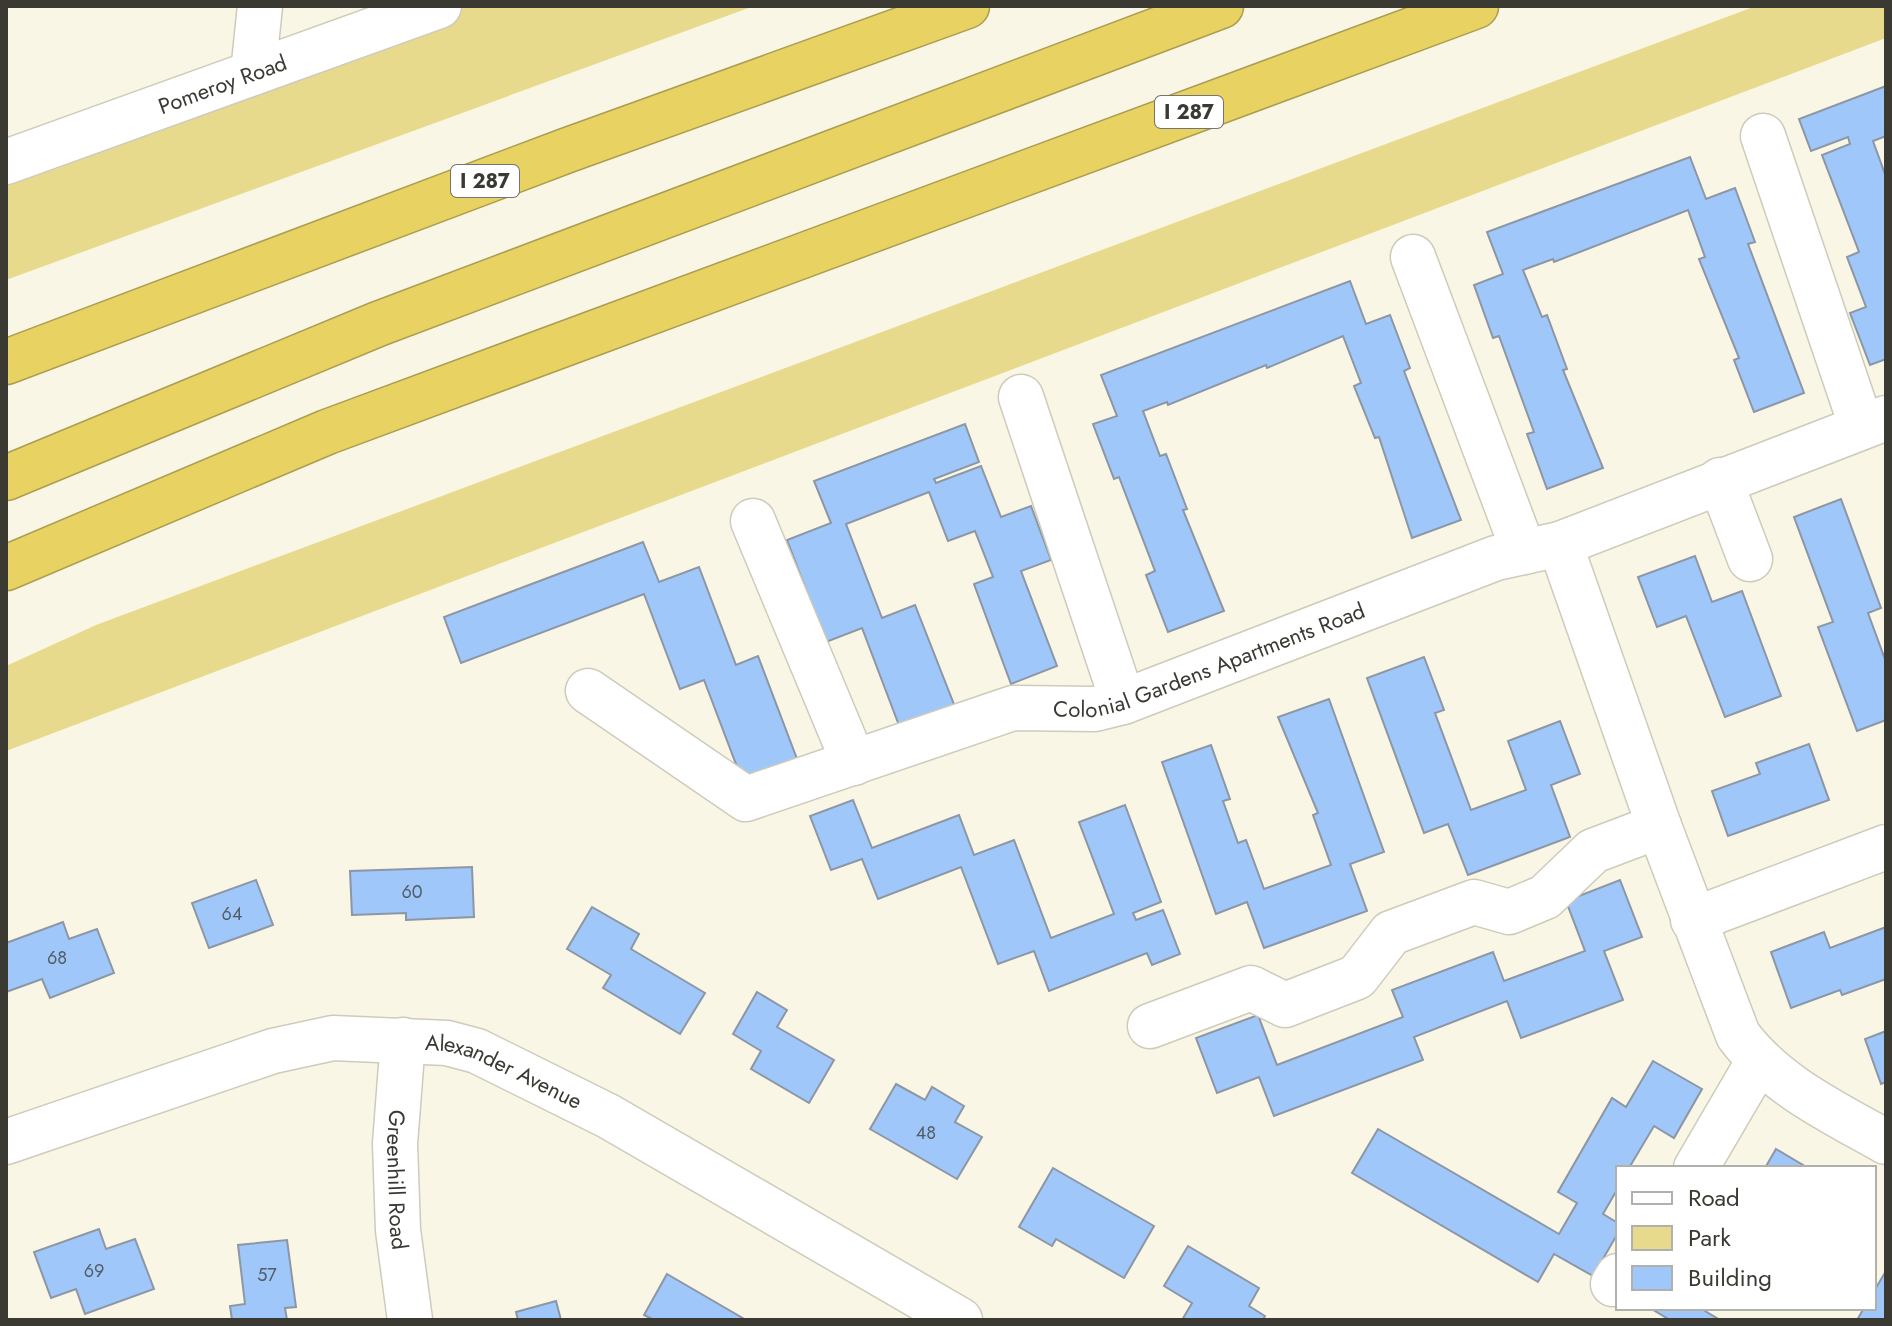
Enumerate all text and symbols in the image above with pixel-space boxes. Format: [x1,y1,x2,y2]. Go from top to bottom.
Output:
street label: Pomeroy Road [154,46,291,122]
road number: I 287 [1155,96,1223,128]
road number: I 287 [451,165,519,197]
street label: Colonial Gardens Apartments Road [1053,594,1369,725]
house number: 60 [401,879,423,905]
house number: 64 [222,901,242,927]
house number: 68 [47,945,67,971]
street label: Alexander Avenue [424,1026,588,1117]
street label: Greenhill Road [379,1109,416,1252]
house number: 48 [916,1120,936,1146]
legend [1616,1166,1876,1310]
text: Road [1688,1180,1740,1215]
text: Park [1688,1220,1731,1255]
house number: 69 [84,1258,104,1284]
text: Building [1688,1260,1772,1295]
house number: 57 [257,1262,277,1288]

